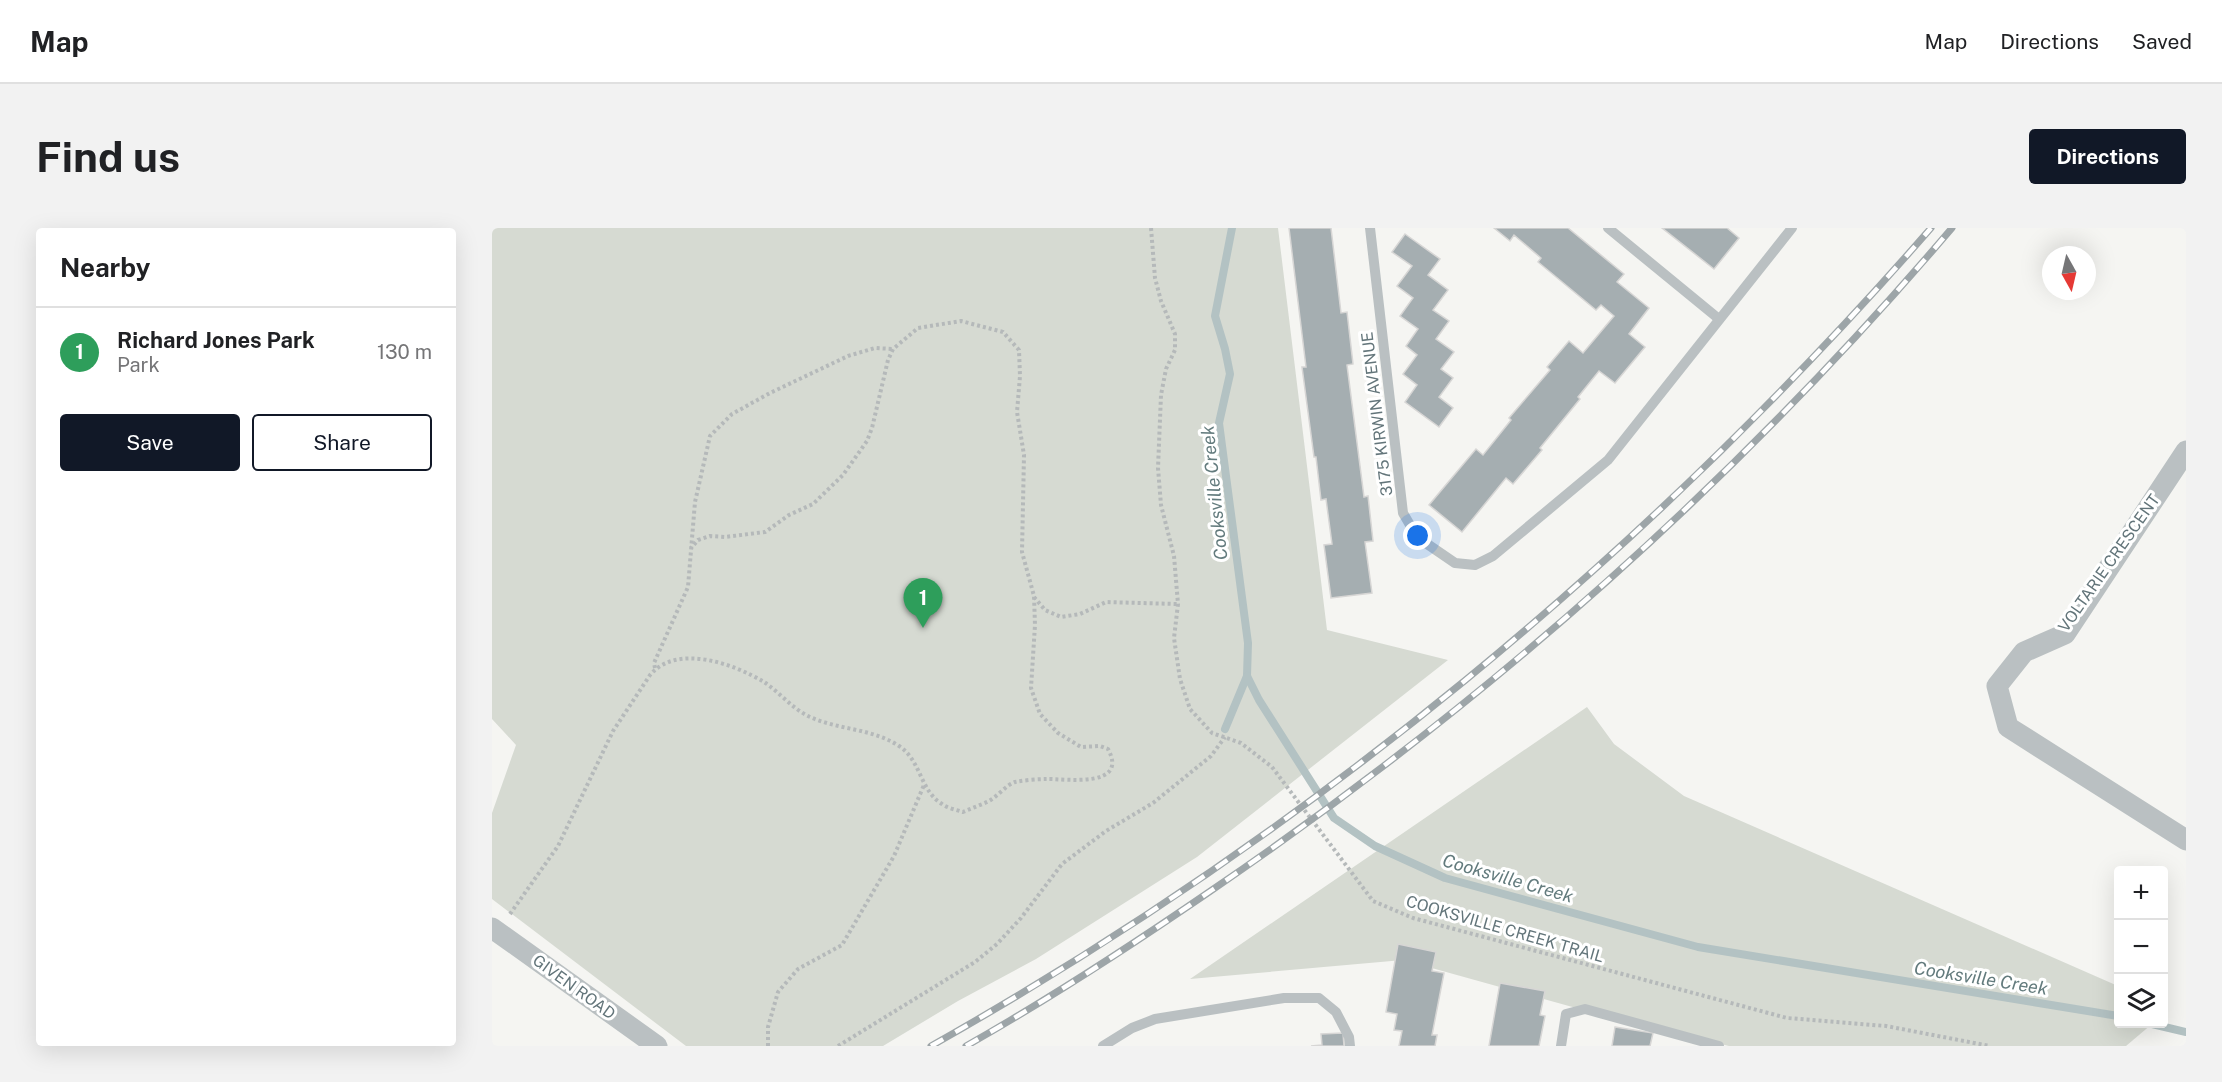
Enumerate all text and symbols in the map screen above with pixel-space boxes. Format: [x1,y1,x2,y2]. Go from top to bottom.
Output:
text: Map [30,25,89,58]
text: Map [1925,29,1967,54]
text: Directions [2000,29,2099,54]
text: Saved [2132,29,2192,54]
button: Directions [2029,129,2186,184]
text: Find us [36,132,180,181]
north arrow [2042,246,2096,300]
text: Nearby [60,252,150,283]
text: Richard Jones Park [117,327,315,353]
street label: 3175 KIRWIN AVENUE [1357,331,1397,497]
text: 1 [75,340,84,364]
text: 130 m [377,340,432,364]
text: Park [117,353,160,377]
button: Save [60,414,240,471]
button: Share [252,414,432,471]
water label: Cooksville Creek [1196,425,1231,561]
street label: VOLTARIE CRESCENT [2054,490,2164,635]
your location [1403,521,1432,550]
pin: 1 [904,578,942,628]
water label: Cooksville Creek [1440,849,1576,907]
map controls [2114,866,2168,1028]
button: + [2114,866,2168,920]
street label: COOKSVILLE CREEK TRAIL [1404,892,1606,966]
button: − [2114,920,2168,974]
street label: GIVEN ROAD [529,951,619,1023]
water label: Cooksville Creek [1913,957,2050,999]
button: layers [2114,974,2168,1028]

